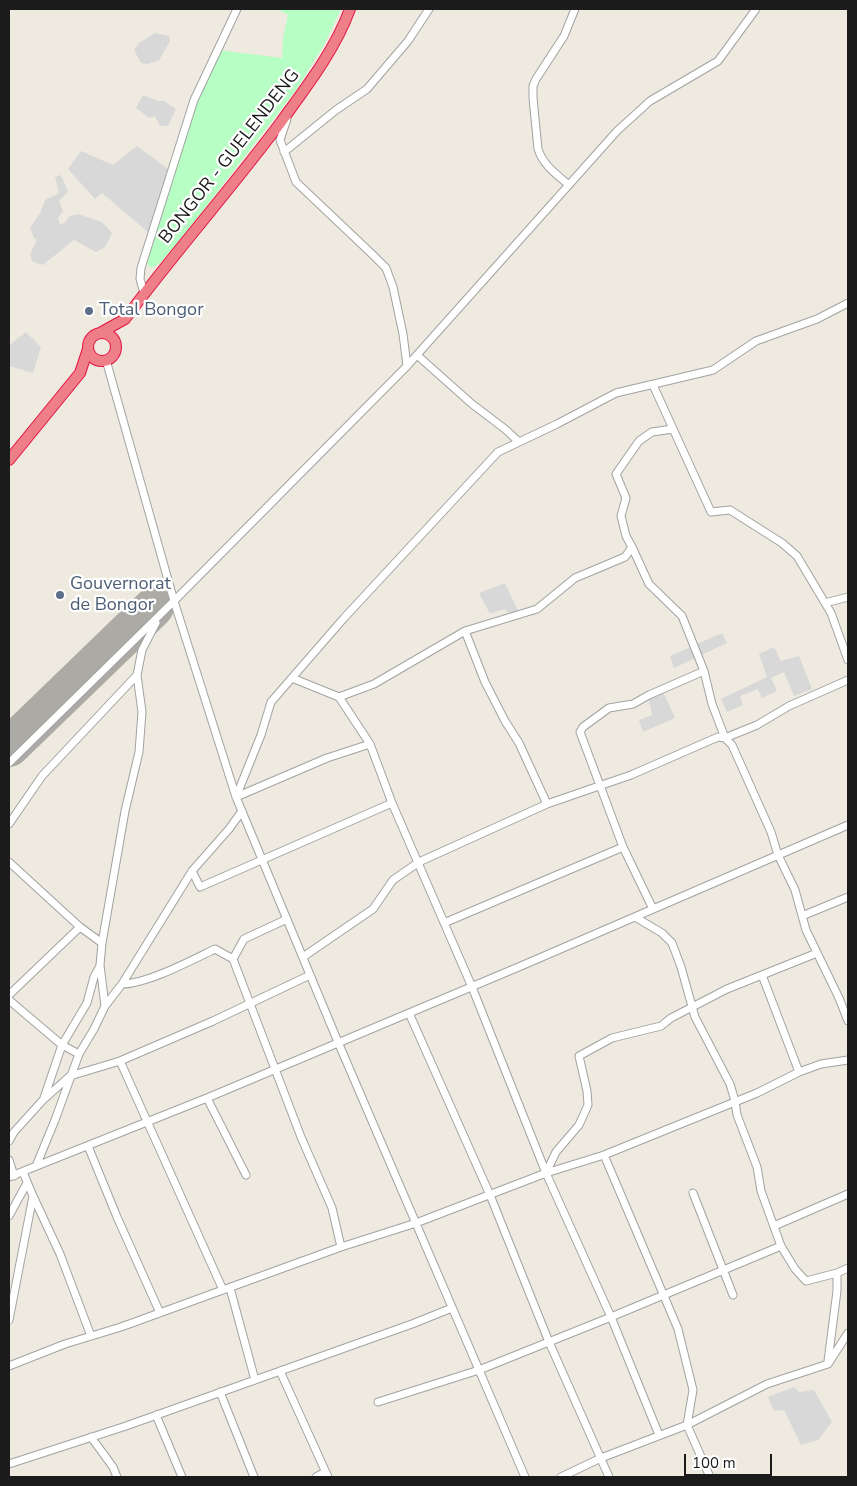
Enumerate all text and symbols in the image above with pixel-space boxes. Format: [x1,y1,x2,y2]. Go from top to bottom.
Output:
street label: BONGOR - GUELENDENG [155,65,305,249]
place label: Total Bongor [99,300,204,322]
marker: Total Bongor [83,305,95,317]
place label: Gouvernorat de Bongor [70,574,171,616]
marker: Gouvernorat de Bongor [54,589,66,601]
scale bar [687,1444,774,1476]
text: 100 m [692,1453,736,1473]

